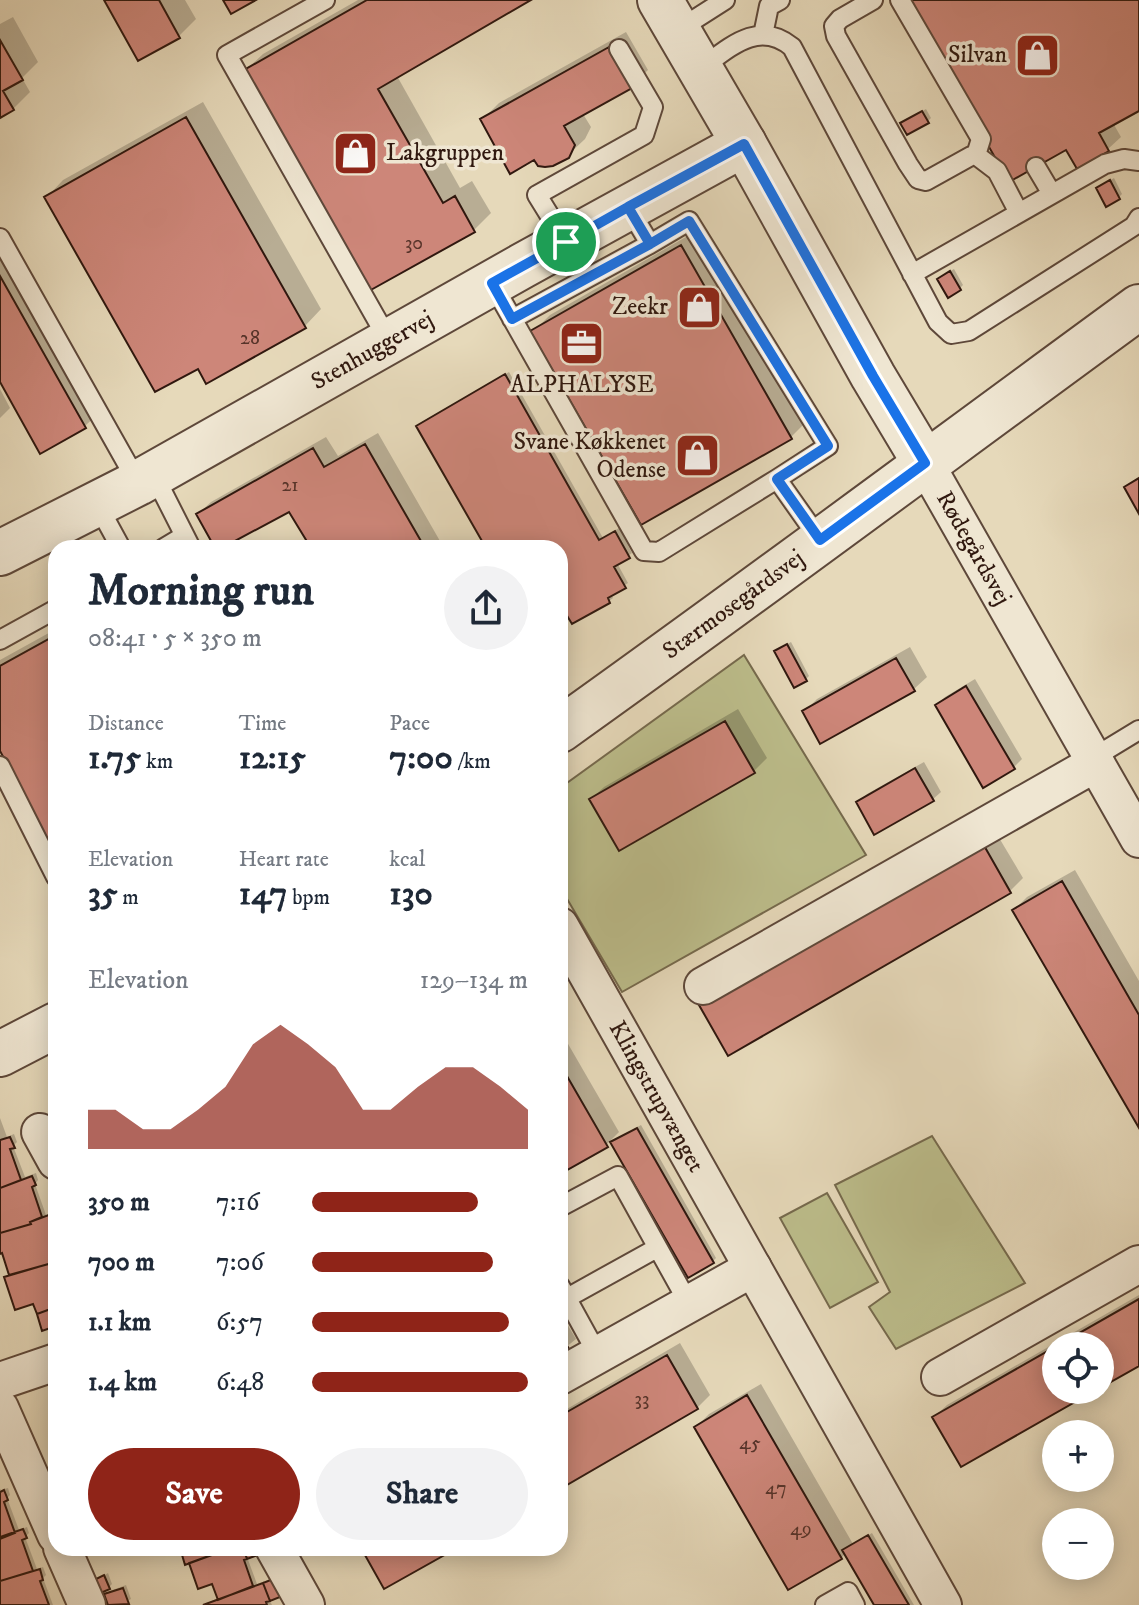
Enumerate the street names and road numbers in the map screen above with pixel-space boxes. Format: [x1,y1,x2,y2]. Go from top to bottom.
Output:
street label: Stenhuggervej [306,304,439,397]
street label: Rødegårdsvej [929,486,1018,611]
street label: Stærmosegårdsvej [657,543,810,666]
street label: Klingstrupvænget [602,1016,711,1178]

